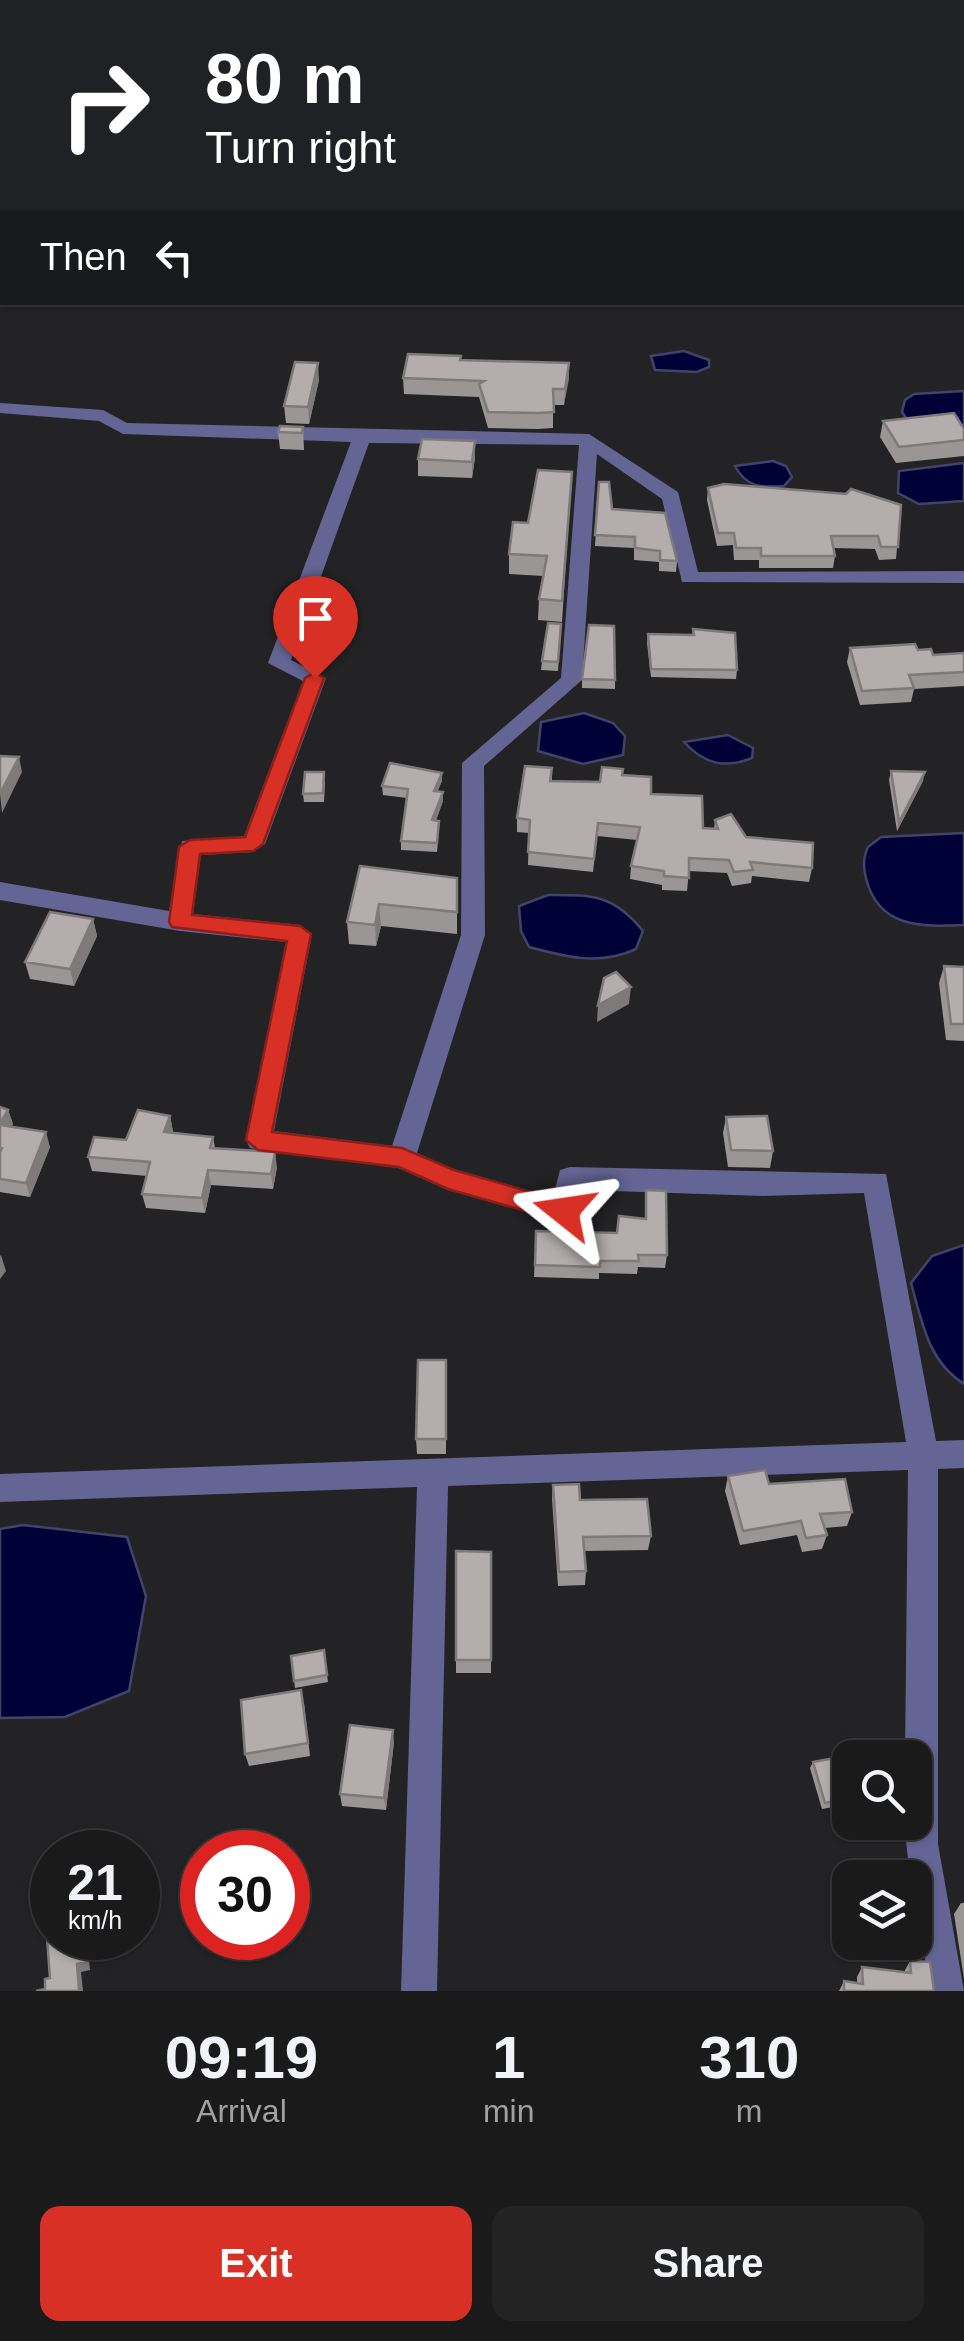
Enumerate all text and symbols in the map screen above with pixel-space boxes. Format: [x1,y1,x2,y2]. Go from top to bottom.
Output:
icon: right [40,40,170,170]
text: 80 m [205,40,365,118]
text: Turn right [205,122,396,173]
icon: left [147,230,202,285]
text: Then [40,236,127,278]
pin [273,576,358,679]
icon: arrive [288,591,343,646]
position arrow [512,1159,616,1263]
map controls [832,1740,932,1960]
button: search [832,1740,932,1840]
speed limit sign: 30 [180,1830,310,1960]
text: 21 [67,1855,123,1911]
button: layers [832,1860,932,1960]
text: km/h [68,1906,122,1934]
text: 09:19 [165,2024,318,2091]
text: 1 [492,2024,525,2091]
text: 310 [699,2024,799,2091]
text: Arrival [196,2093,287,2129]
text: min [483,2093,534,2129]
text: m [736,2093,763,2129]
button: Exit [40,2206,472,2321]
button: Share [492,2206,924,2321]

